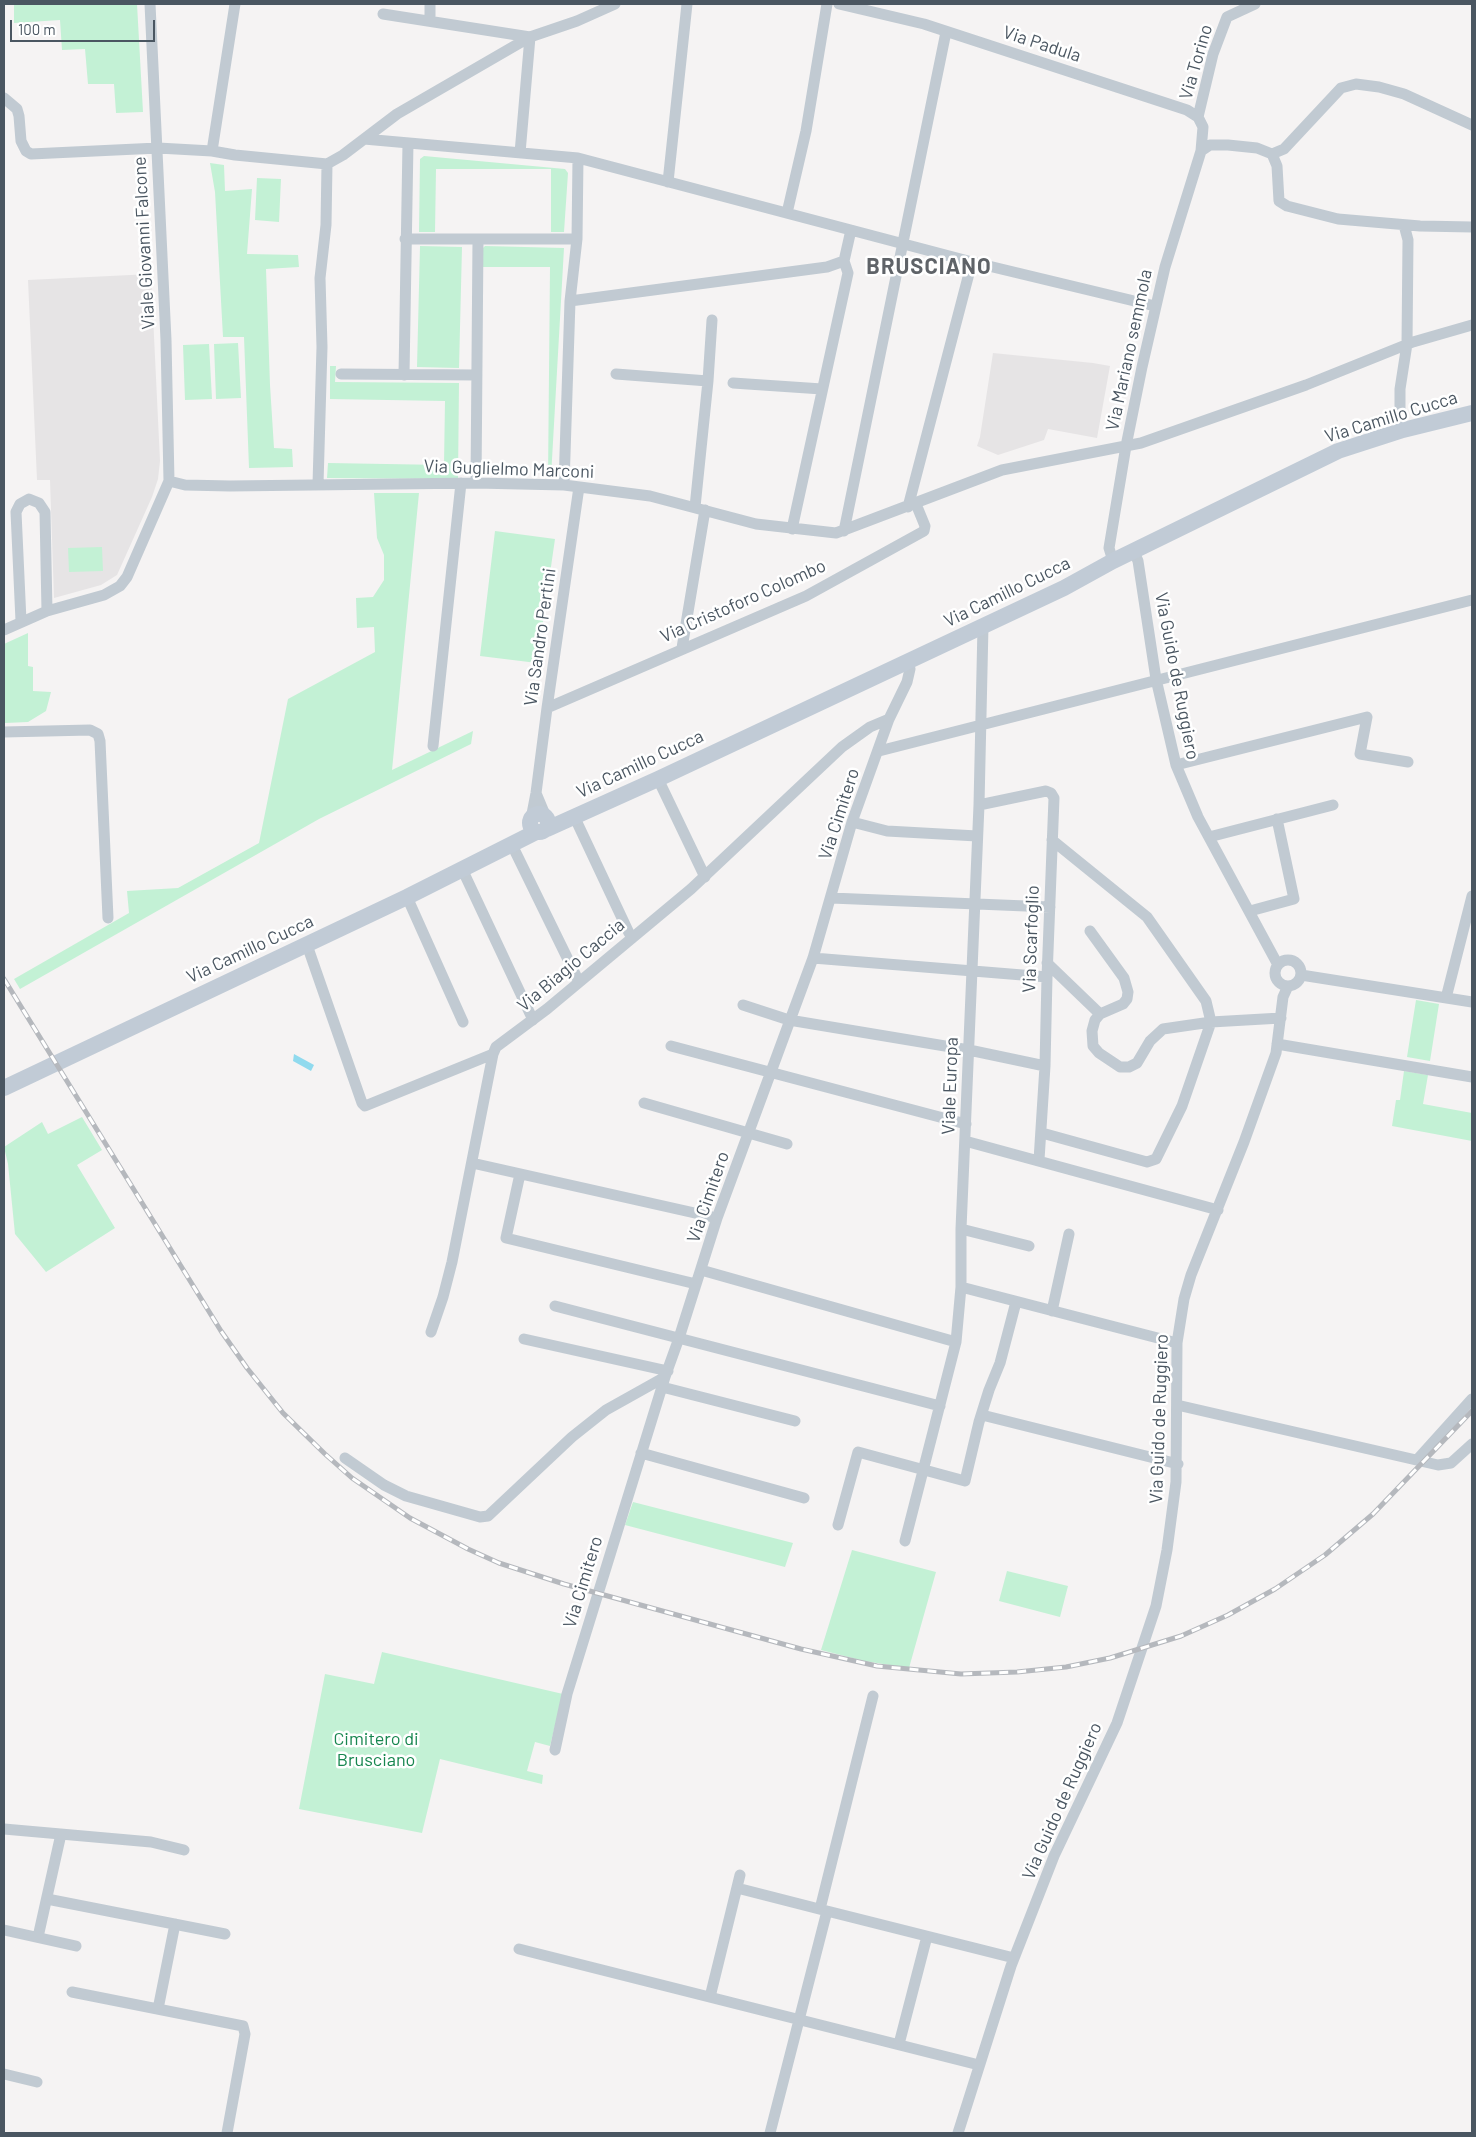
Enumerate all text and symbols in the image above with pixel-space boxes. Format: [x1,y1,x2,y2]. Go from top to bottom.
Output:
scale bar [12,10,158,42]
text: 100 m [18,20,56,38]
street label: Via Padula [1000,21,1084,67]
street label: Via Torino [1175,22,1217,102]
street label: Viale Giovanni Falcone [129,156,159,330]
district label: BRUSCIANO [865,254,993,280]
street label: Via Mariano semmola [1101,267,1157,433]
street label: Via Camillo Cucca [1322,387,1460,447]
street label: Via Guglielmo Marconi [423,455,595,483]
street label: Via Camillo Cucca [940,552,1074,632]
street label: Via Cristoforo Colombo [657,555,829,647]
street label: Via Sandro Pertini [520,567,560,707]
street label: Via Guido de Ruggiero [1150,591,1204,761]
street label: Via Camillo Cucca [573,725,707,803]
street label: Via Cimitero [814,765,864,863]
street label: Via Scarfoglio [1018,885,1044,993]
street label: Via Camillo Cucca [183,910,317,988]
street label: Via Biagio Caccia [513,914,629,1016]
street label: Viale Europa [938,1037,962,1135]
street label: Via Cimitero [682,1149,734,1245]
street label: Via Guido de Ruggiero [1145,1334,1173,1504]
street label: Via Cimitero [559,1533,607,1631]
street label: Via Guido de Ruggiero [1018,1719,1106,1883]
park label: Cimitero di Brusciano [333,1728,419,1770]

